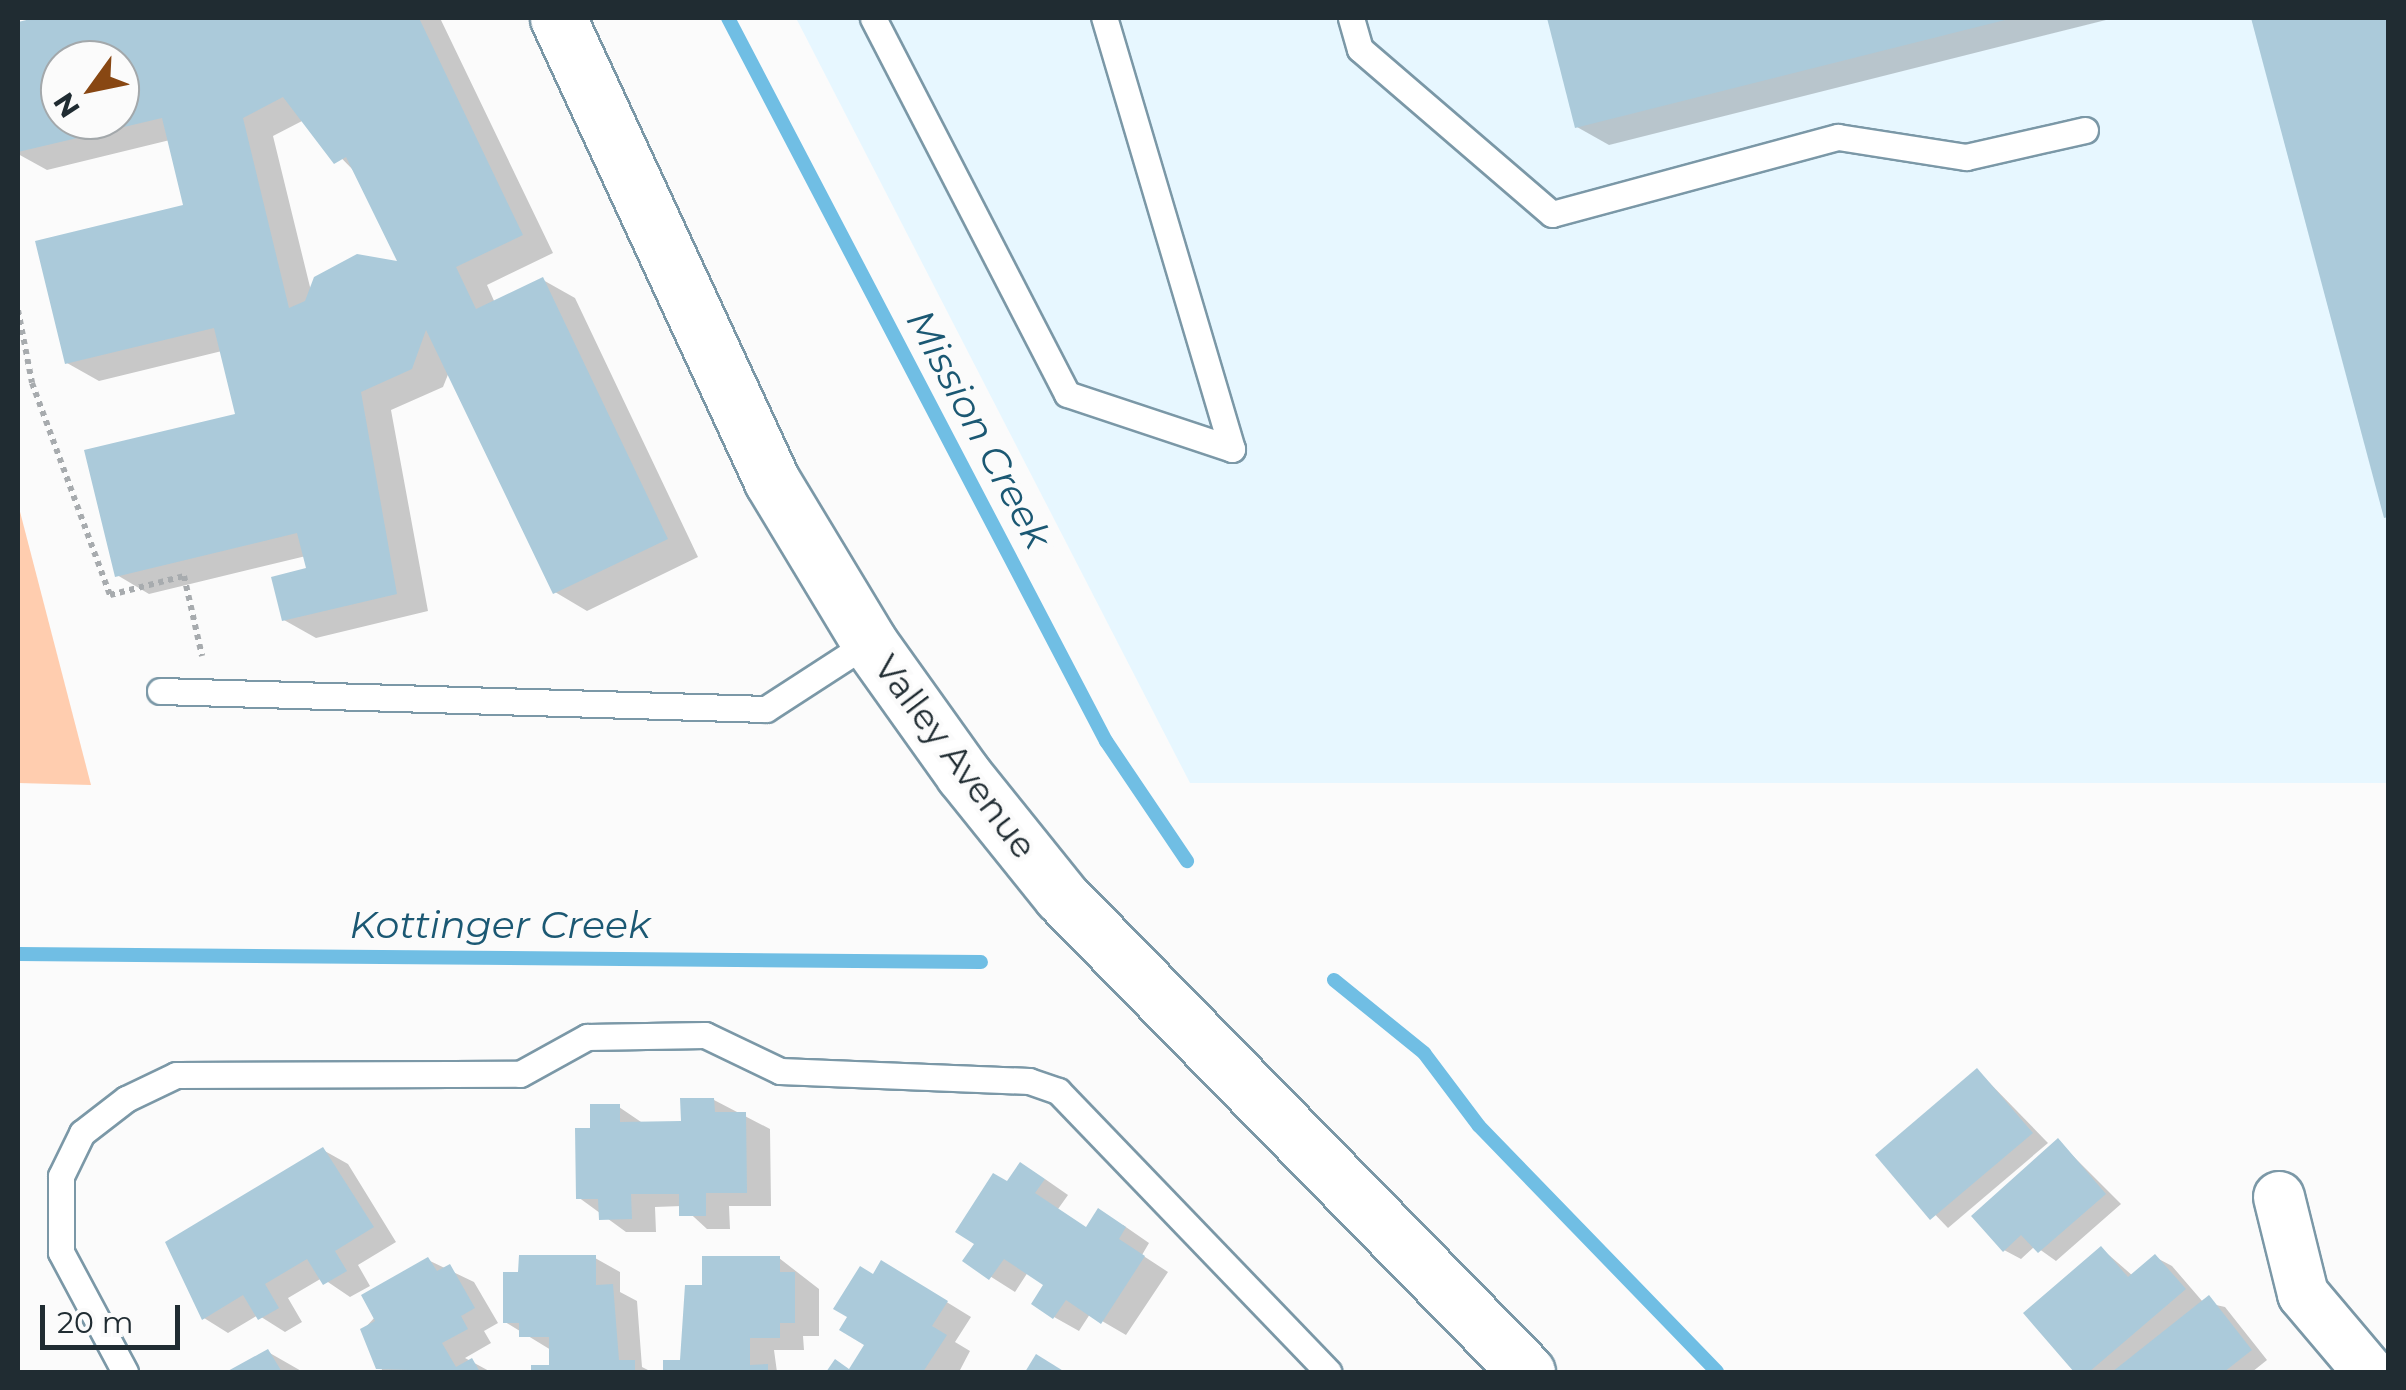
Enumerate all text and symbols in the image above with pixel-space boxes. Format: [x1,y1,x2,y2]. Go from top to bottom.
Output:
north arrow [40,40,140,140]
text: N [46,87,87,124]
water label: Mission Creek [897,302,1061,556]
street label: Valley Avenue [865,647,1045,867]
water label: Kottinger Creek [350,902,650,948]
scale bar [45,1285,185,1347]
text: 20 m [57,1304,134,1341]

